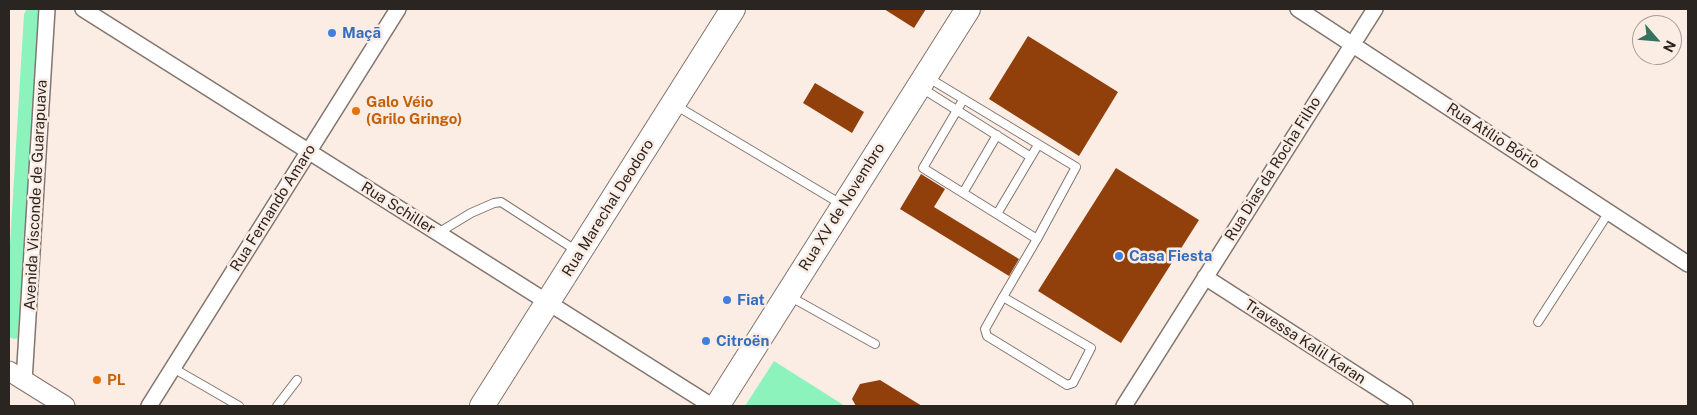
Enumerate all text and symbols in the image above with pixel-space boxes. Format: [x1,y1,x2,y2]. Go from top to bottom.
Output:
north arrow [1632,15,1682,65]
place label: Maçã [342,24,381,42]
marker: Maçã [326,27,338,39]
text: N [1660,38,1679,55]
street label: Avenida Visconde de Guarapuava [21,79,51,311]
place label: Galo Véio (Grilo Gringo) [366,93,462,128]
street label: Rua Dias da Rocha Filho [1221,94,1325,244]
street label: Rua Atílio Bório [1443,99,1543,173]
marker: Galo Véio (Grilo Gringo) [350,105,362,117]
street label: Rua Marechal Deodoro [558,136,658,280]
street label: Rua XV de Novembro [795,140,889,274]
street label: Rua Fernando Amaro [227,141,319,275]
street label: Rua Schiller [358,178,438,238]
place label: Casa Fiesta [1129,247,1212,265]
marker: Casa Fiesta [1113,250,1125,262]
place label: Fiat [737,291,765,309]
marker: Fiat [721,294,733,306]
street label: Travessa Kalil Karan [1241,296,1369,388]
place label: Citroën [716,332,769,350]
marker: Citroën [700,335,712,347]
place label: PL [107,371,125,389]
marker: PL [91,374,103,386]

